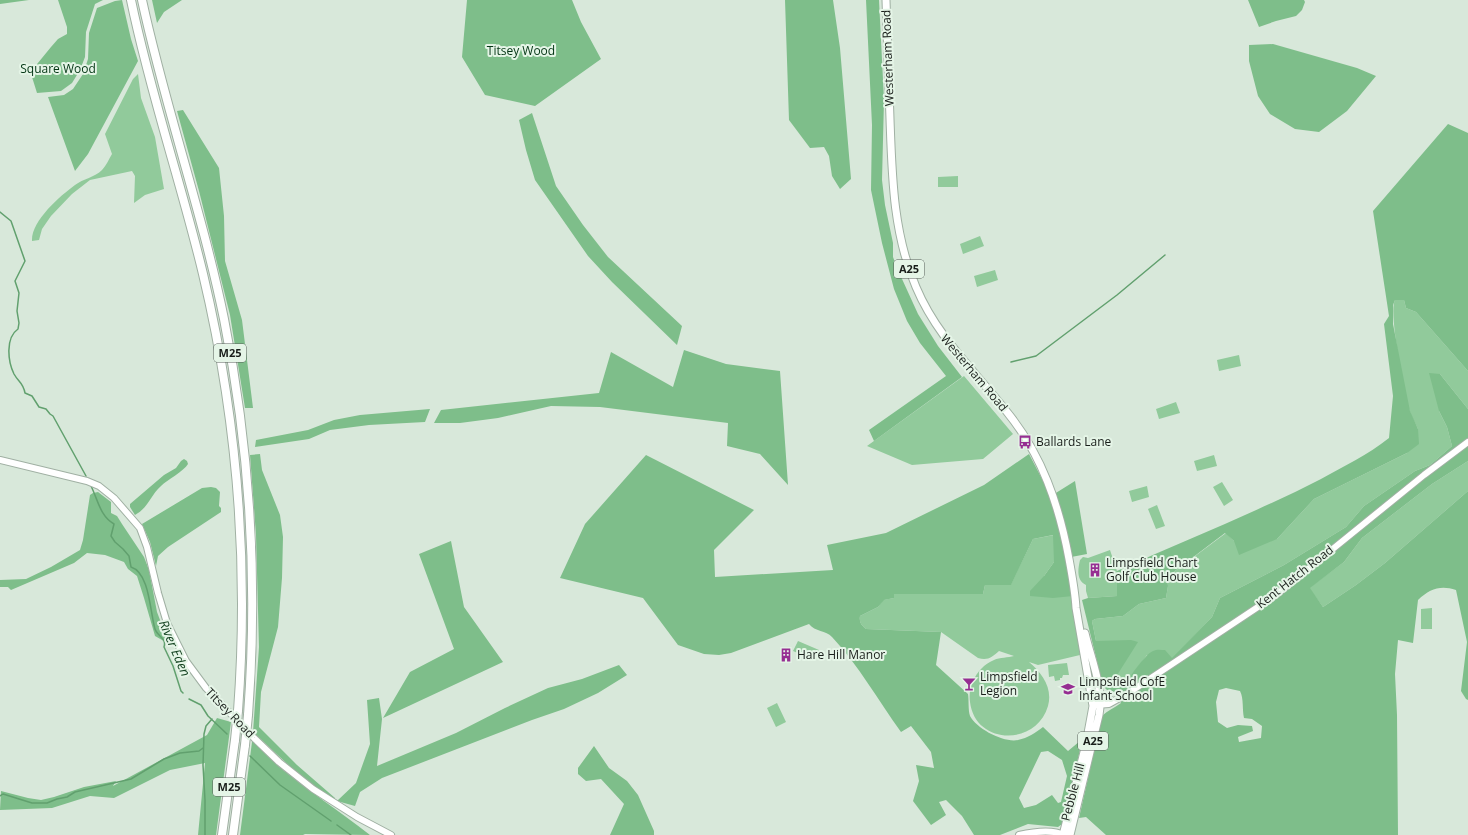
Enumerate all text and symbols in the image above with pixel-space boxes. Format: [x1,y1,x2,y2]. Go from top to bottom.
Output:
street label: Westerham Road [877,10,898,106]
park label: Titsey Wood [487,42,555,59]
park label: Square Wood [20,60,96,77]
road number: A25 [894,260,924,278]
street label: Westerham Road [937,330,1012,415]
road number: M25 [214,344,246,362]
place label: Ballards Lane [1036,433,1112,450]
bus stop icon: Ballards Lane [1017,434,1033,450]
street label: Kent Hatch Road [1253,541,1337,612]
place label: Limpsfield Chart Golf Club House [1106,554,1198,585]
building icon: Limpsfield Chart Golf Club House [1087,562,1103,578]
water label: River Eden [155,617,195,679]
place label: Hare Hill Manor [797,646,885,663]
building icon: Hare Hill Manor [778,647,794,663]
place label: Limpsfield Legion [980,668,1038,699]
place label: Limpsfield CofE Infant School [1079,673,1165,704]
bar icon: Limpsfield Legion [961,676,977,692]
school or university icon: Limpsfield CofE Infant School [1060,681,1076,697]
street label: Titsey Road [202,684,259,742]
road number: A25 [1078,732,1108,750]
street label: Pebble Hill [1057,761,1088,823]
road number: M25 [213,778,245,796]

